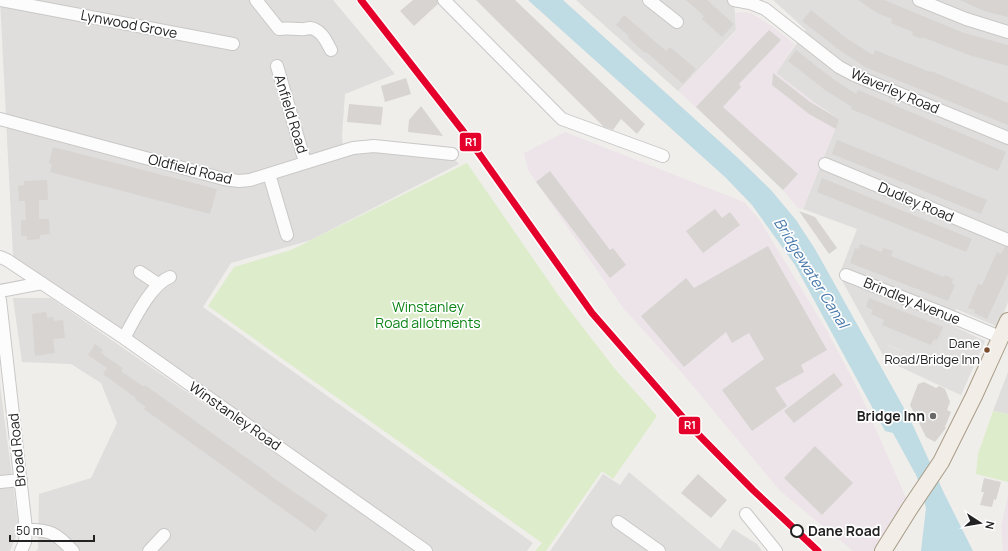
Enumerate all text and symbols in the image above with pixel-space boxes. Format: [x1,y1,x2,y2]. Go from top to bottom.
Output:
street label: Lynwood Grove [79,5,179,42]
street label: Waverley Road [848,63,942,118]
street label: Anfield Road [270,72,312,156]
line badge: R1 [459,132,482,152]
text: R1 [465,134,477,149]
street label: Oldfield Road [146,149,234,188]
street label: Dudley Road [875,177,957,226]
water label: Bridgewater Canal [769,214,855,334]
street label: Brindley Avenue [861,272,963,329]
park label: Winstanley Road allotments [375,297,481,332]
place label: Dane Road/Bridge Inn [884,334,980,368]
marker: Dane Road/Bridge Inn [982,345,992,355]
street label: Winstanley Road [186,377,285,454]
place label: Bridge Inn [857,406,925,425]
marker: Bridge Inn [928,411,938,421]
street label: Broad Road [3,412,30,488]
line badge: R1 [678,416,701,435]
text: R1 [684,417,696,432]
north arrow [960,503,1000,543]
scale bar [10,517,94,543]
text: N [982,520,998,531]
place label: Dane Road [808,521,880,540]
text: 50 m [16,522,43,539]
marker: Dane Road [790,524,804,538]

